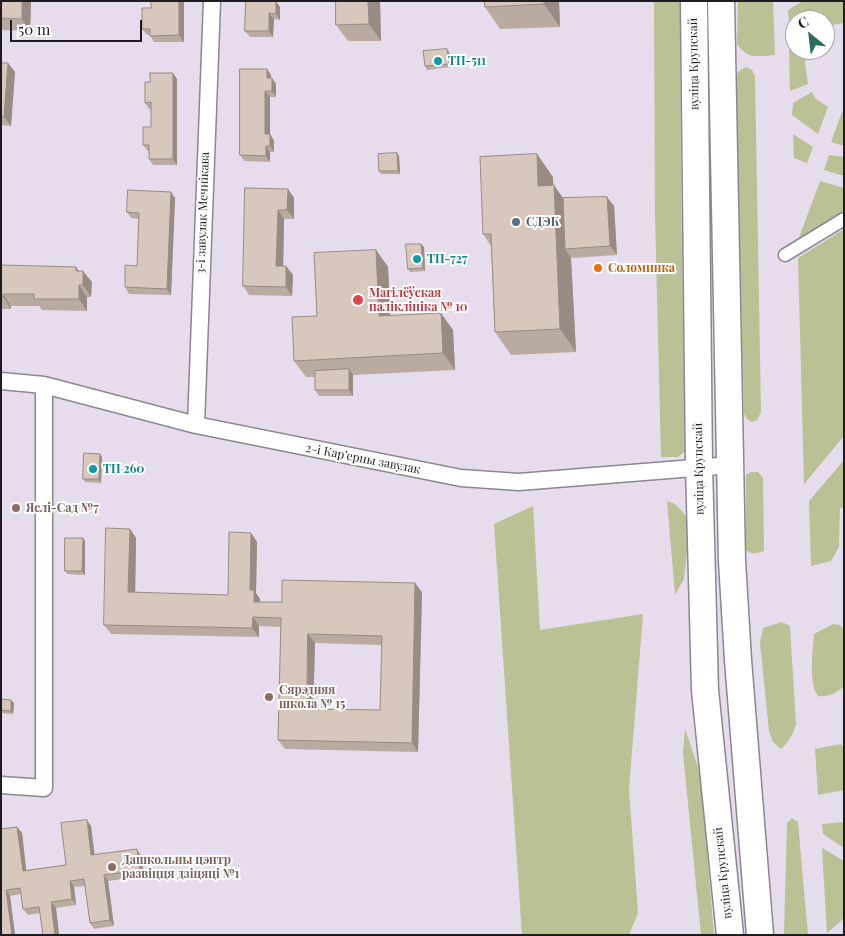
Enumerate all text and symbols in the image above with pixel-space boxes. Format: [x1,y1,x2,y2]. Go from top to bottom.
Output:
scale bar [12,10,145,42]
north arrow [785,10,835,60]
text: С [794,12,812,33]
street label: вуліца Крупскай [686,18,702,110]
text: 50 m [18,19,50,39]
place label: ТП-511 [448,54,486,68]
marker: ТП-511 [432,55,444,67]
street label: 3-і завулак Мечнікава [194,152,212,274]
place label: СДЭК [526,215,559,229]
marker: СДЭК [510,216,522,228]
place label: ТП-727 [427,252,467,266]
marker: ТП-727 [411,253,423,265]
place label: Соломинка [608,261,675,275]
marker: Соломинка [592,262,604,274]
place label: Магілёўская паліклініка № 10 [369,286,468,314]
marker: Магілёўская паліклініка № 10 [351,293,365,307]
street label: вуліца Крупскай [691,423,707,515]
street label: 2-і Карʼерны завулак [304,441,422,477]
place label: ТП 260 [103,462,144,476]
marker: ТП 260 [87,463,99,475]
place label: Яслі-Сад №7 [26,501,99,515]
marker: Яслі-Сад №7 [10,502,22,514]
place label: Сярэдняя школа № 15 [279,683,345,711]
marker: Сярэдняя школа № 15 [263,691,275,703]
street label: вуліца Крупскай [711,826,735,920]
place label: Дашкольны цэнтр развіцця дзіцяці №1 [122,853,239,881]
marker: Дашкольны цэнтр развіцця дзіцяці №1 [106,861,118,873]

